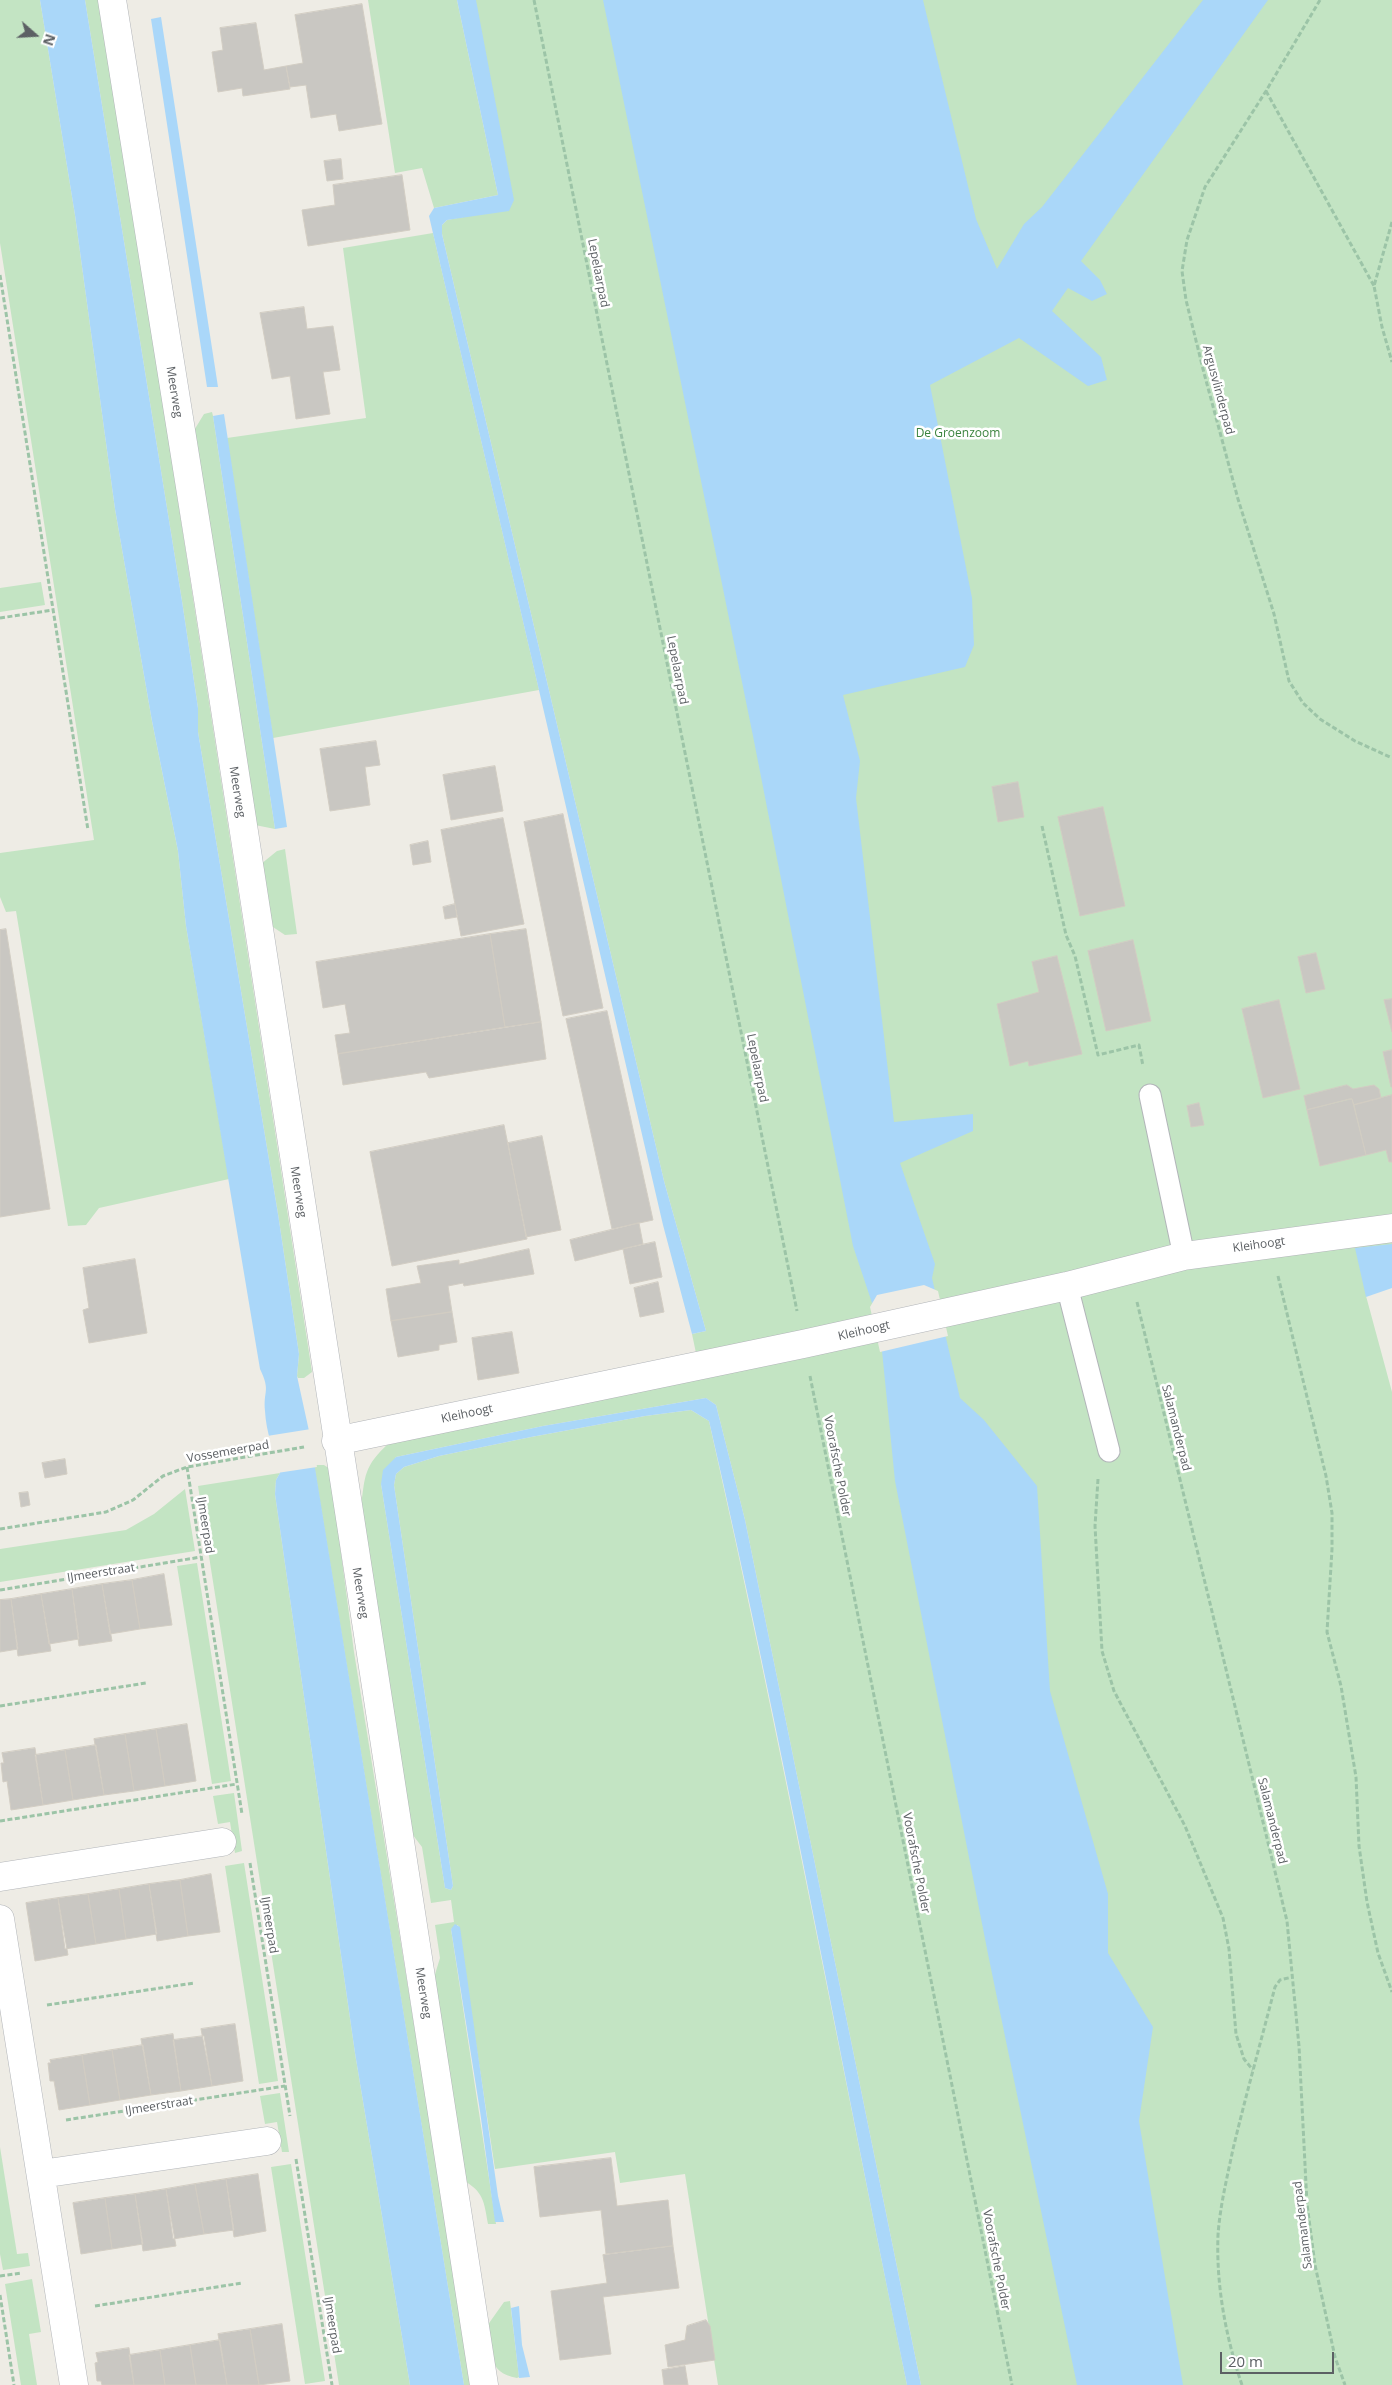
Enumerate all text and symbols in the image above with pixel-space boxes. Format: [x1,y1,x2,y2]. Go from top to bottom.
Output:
north arrow [10,10,60,60]
text: N [39,32,60,49]
street label: Lepelaarpad [584,237,612,309]
street label: Argusvlinderpad [1199,344,1237,436]
street label: Meerweg [163,365,185,419]
park label: De Groenzoom [916,427,1000,441]
street label: Lepelaarpad [663,634,691,706]
street label: Meerweg [226,765,248,819]
street label: Lepelaarpad [743,1032,771,1104]
street label: Meerweg [287,1165,309,1219]
street label: Kleihoogt [1232,1234,1286,1256]
street label: Kleihoogt [837,1318,891,1344]
street label: Salamanderpad [1158,1383,1194,1473]
street label: Kleihoogt [440,1401,494,1427]
street label: Voorafsche Polder [820,1414,854,1518]
street label: Vossemeerpad [186,1438,270,1466]
street label: IJmeerpad [193,1496,217,1554]
street label: IJmeerstraat [66,1561,136,1585]
street label: Meerweg [349,1566,371,1620]
street label: Salamanderpad [1254,1776,1290,1866]
street label: Voorafsche Polder [899,1811,933,1915]
street label: IJmeerpad [257,1896,281,1954]
street label: Meerweg [412,1966,434,2020]
street label: IJmeerstraat [124,2094,194,2118]
street label: Salamanderpad [1290,2180,1316,2270]
street label: Voorafsche Polder [979,2208,1013,2312]
street label: IJmeerpad [320,2296,344,2354]
scale bar [1222,2342,1336,2374]
text: 20 m [1228,2351,1263,2371]

